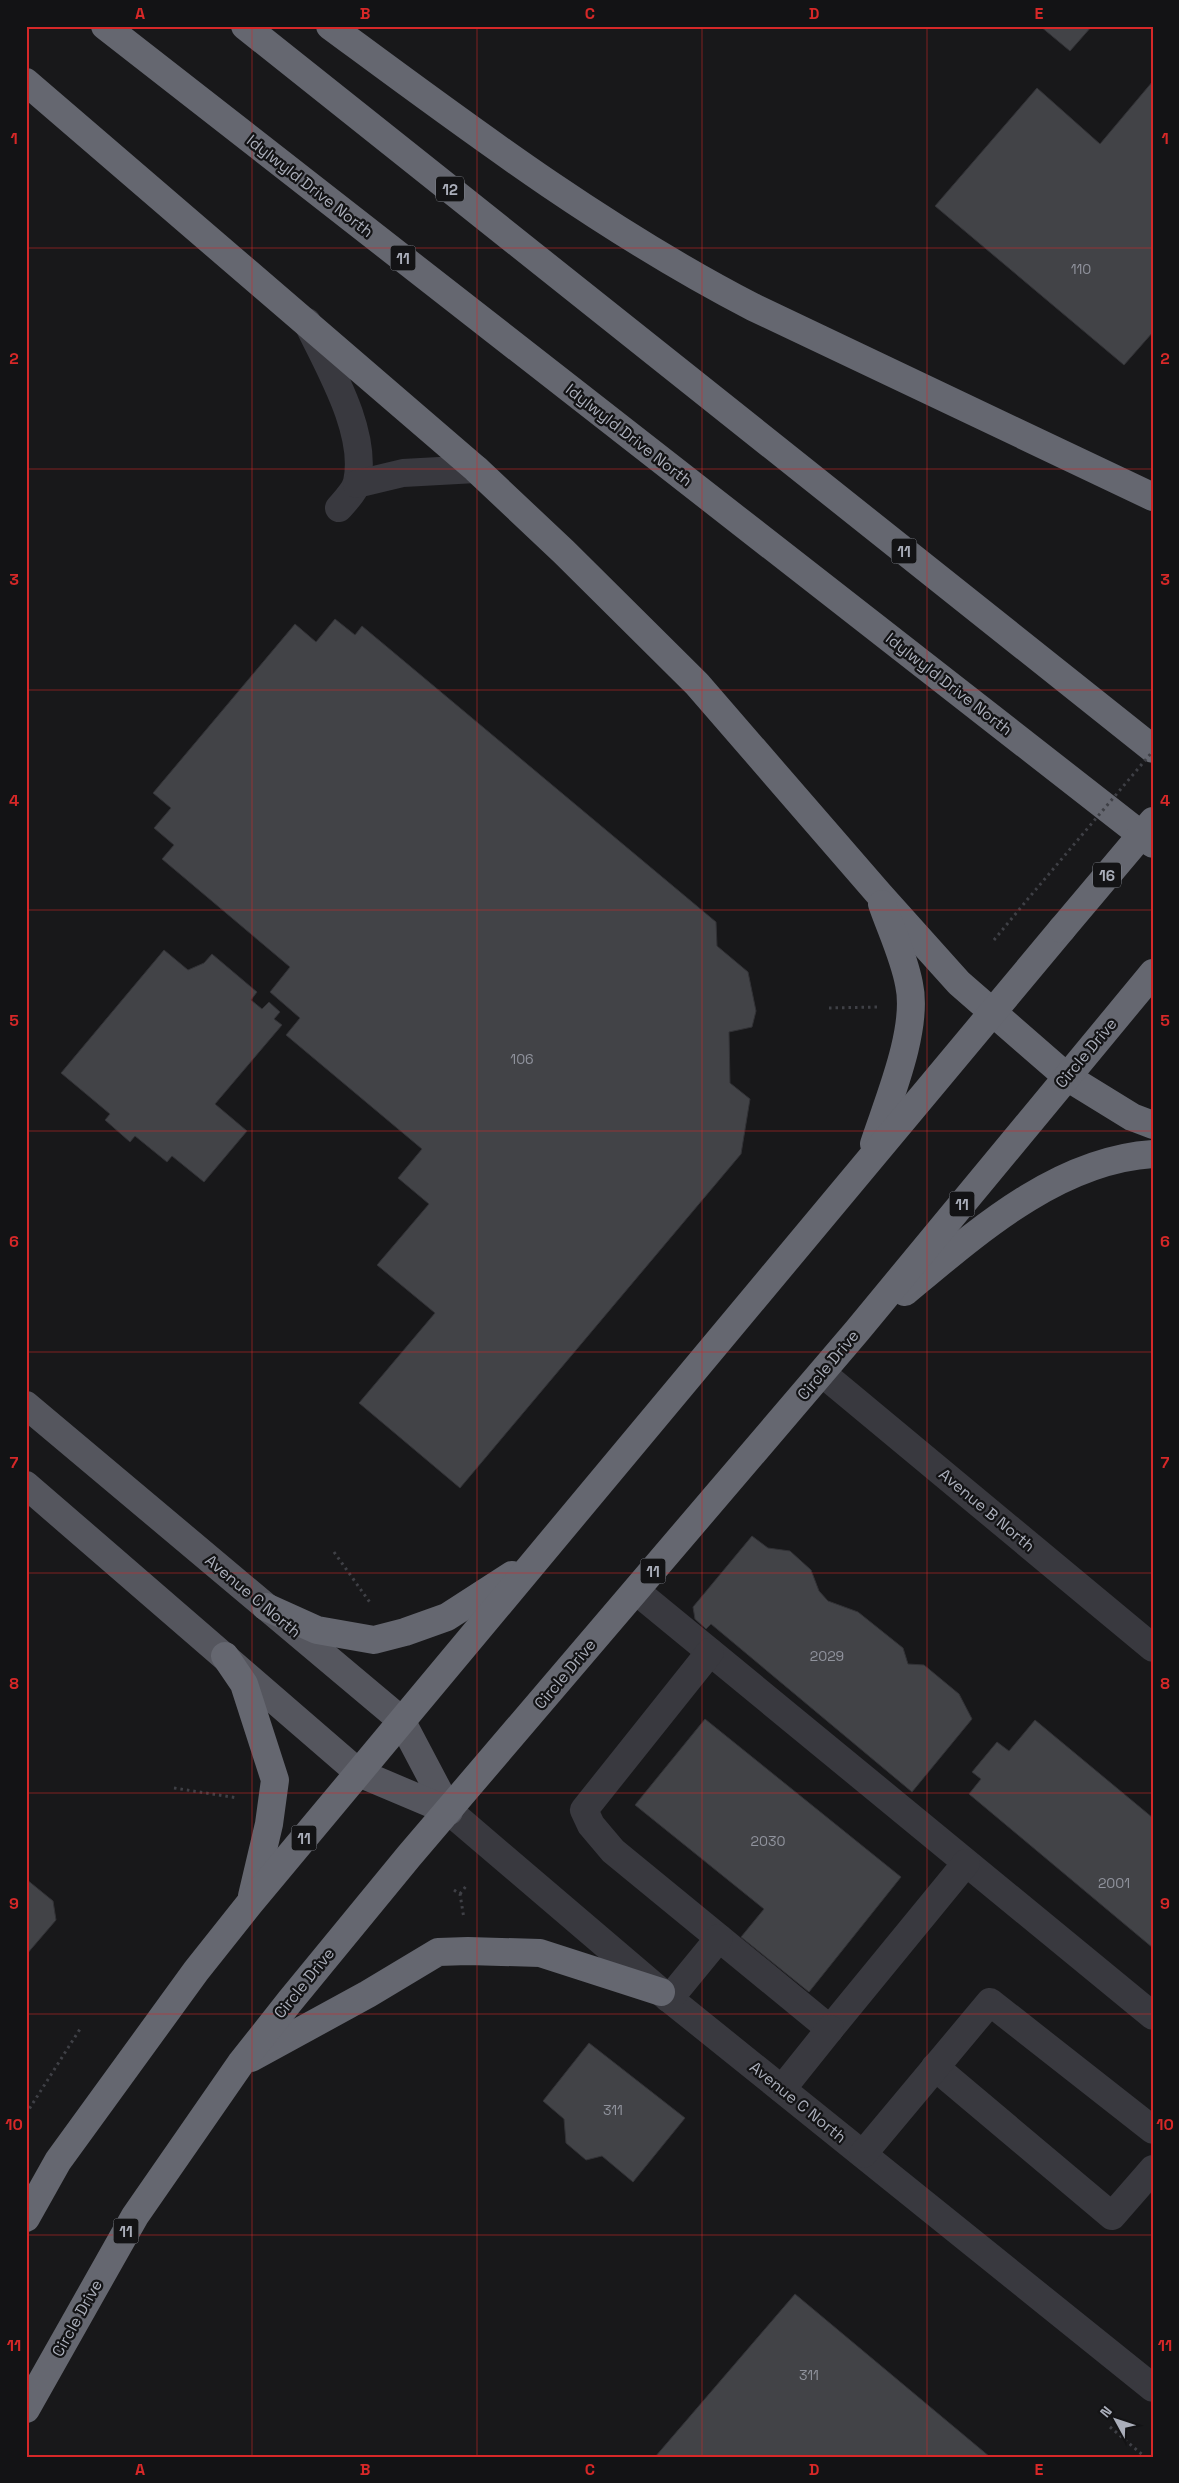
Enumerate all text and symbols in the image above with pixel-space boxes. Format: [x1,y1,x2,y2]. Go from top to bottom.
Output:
text: A [135,3,145,24]
text: B [360,3,370,24]
text: C [585,3,595,24]
text: D [809,3,819,24]
text: E [1035,3,1044,24]
text: 1 [10,128,18,149]
text: 1 [1161,128,1169,149]
street label: Idylwyld Drive North [242,130,378,242]
road number: 12 [436,176,464,202]
road number: 11 [390,246,416,270]
house number: 110 [1071,260,1091,278]
text: 2 [9,348,19,369]
text: 2 [1160,348,1170,369]
street label: Idylwyld Drive North [561,379,697,491]
road number: 11 [892,538,916,564]
text: 3 [9,569,19,590]
text: 3 [1160,569,1170,590]
street label: Idylwyld Drive North [881,628,1017,740]
text: 4 [9,790,19,811]
text: 4 [1160,790,1170,811]
road number: 16 [1093,862,1121,888]
text: 5 [9,1010,19,1031]
text: 5 [1160,1010,1170,1031]
street label: Circle Drive [1051,1014,1121,1092]
house number: 106 [510,1050,534,1068]
road number: 11 [950,1192,974,1216]
text: 6 [9,1231,19,1252]
text: 6 [1160,1231,1170,1252]
street label: Circle Drive [793,1326,863,1404]
text: 7 [10,1452,19,1473]
text: 7 [1161,1452,1170,1473]
street label: Avenue B North [935,1464,1039,1556]
street label: Avenue C North [201,1550,305,1642]
road number: 11 [640,1558,666,1584]
street label: Circle Drive [530,1635,600,1713]
house number: 2029 [810,1647,844,1665]
text: 8 [9,1673,19,1694]
text: 8 [1160,1673,1170,1694]
road number: 11 [292,1826,316,1850]
house number: 2030 [751,1832,785,1850]
house number: 2001 [1098,1874,1130,1892]
text: 9 [9,1893,19,1914]
text: 9 [1160,1893,1170,1914]
street label: Circle Drive [269,1943,339,2023]
street label: Avenue C North [745,2056,851,2148]
house number: 311 [603,2101,623,2119]
text: 10 [5,2114,23,2135]
text: 10 [1156,2114,1174,2135]
road number: 11 [114,2218,138,2244]
street label: Circle Drive [47,2276,107,2360]
text: 11 [7,2335,21,2356]
text: 11 [1158,2335,1172,2356]
house number: 311 [799,2366,819,2384]
north arrow [1092,2396,1142,2446]
text: N [1096,2402,1116,2421]
text: A [135,2459,145,2480]
text: B [360,2459,370,2480]
text: C [585,2459,595,2480]
text: D [809,2459,819,2480]
text: E [1035,2459,1044,2480]

